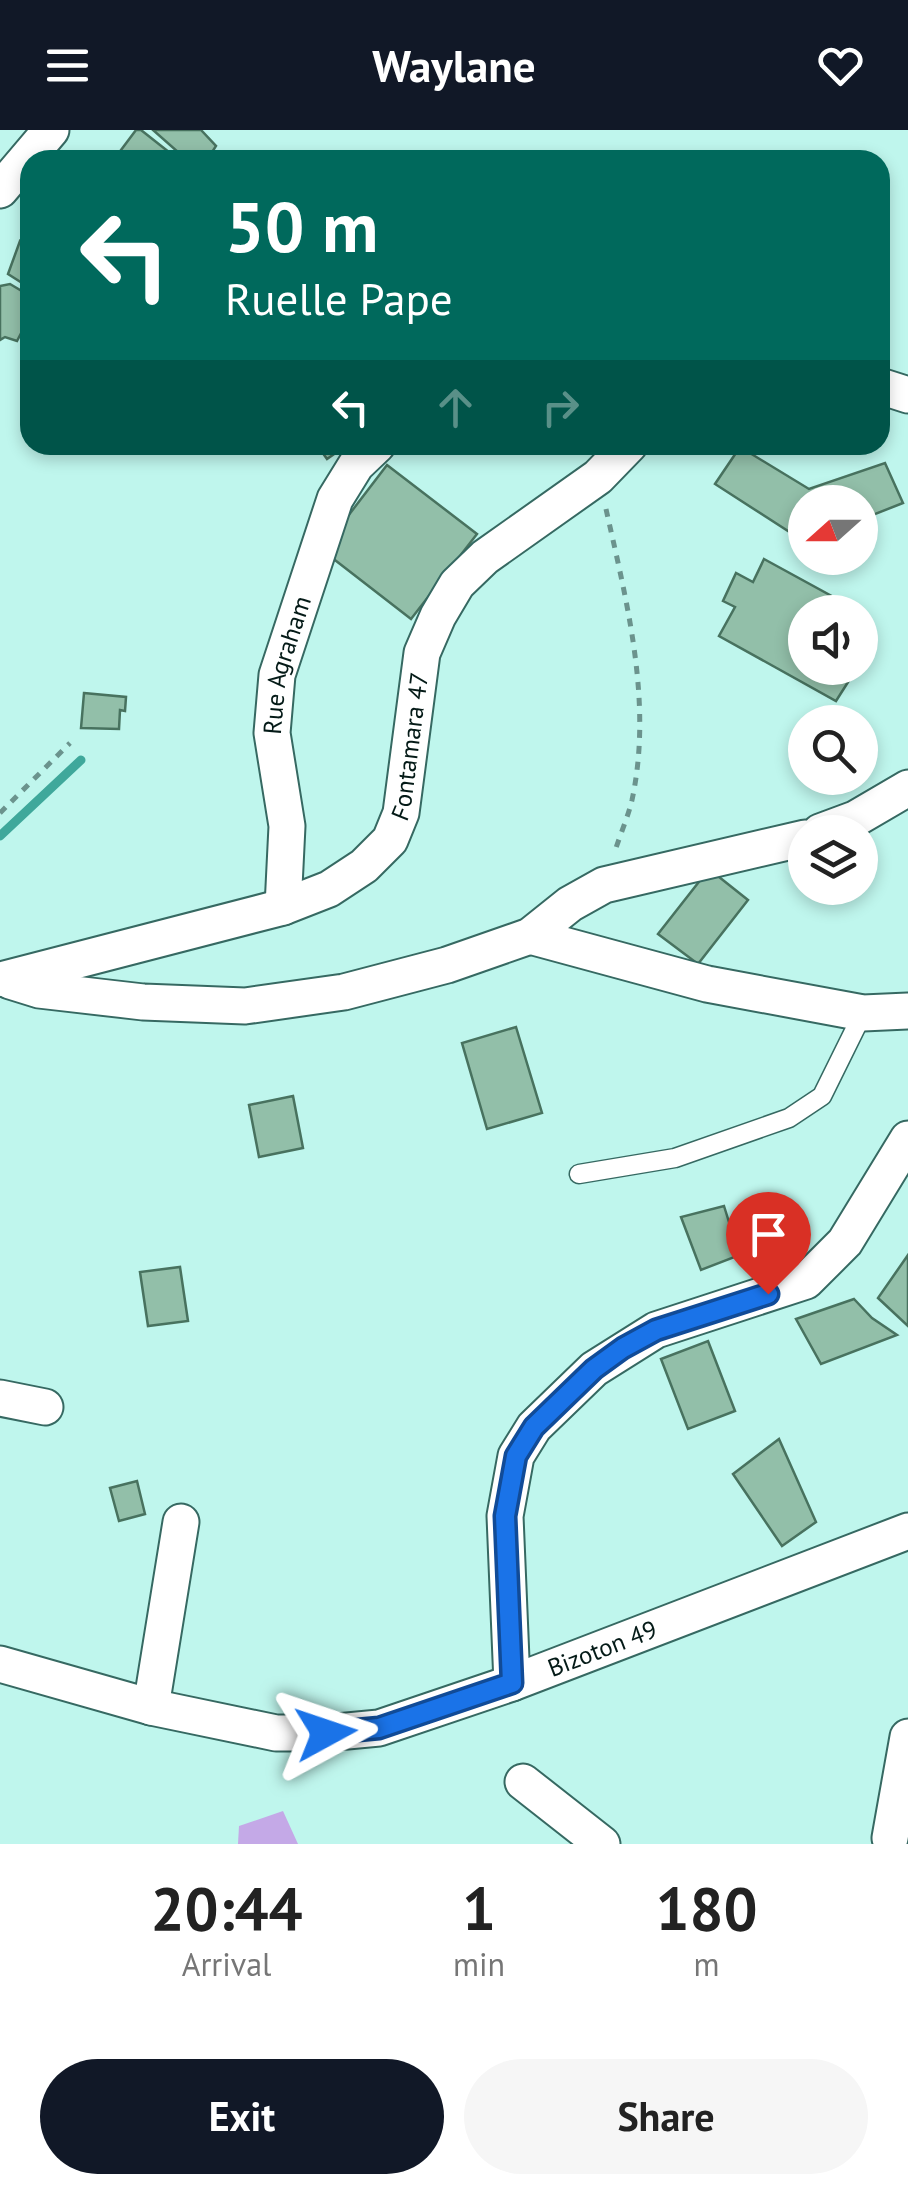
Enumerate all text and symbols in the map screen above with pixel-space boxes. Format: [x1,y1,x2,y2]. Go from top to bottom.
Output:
text: Waylane [372,36,536,94]
icon: menu [40,38,95,93]
icon: heart [813,38,868,93]
text: 50 m [225,181,378,271]
icon: left [60,190,190,320]
text: Ruelle Pape [225,269,453,327]
icon: left [323,380,378,435]
icon: ahead [428,380,483,435]
icon: right [533,380,588,435]
north arrow [788,485,878,575]
map controls [788,485,878,905]
street label: Rue Agraham [256,592,318,736]
button: sound [788,595,878,685]
street label: Fontamara 47 [384,670,435,825]
button: search [788,705,878,795]
button: layers [788,815,878,905]
pin [726,1192,811,1295]
icon: arrive [741,1207,796,1262]
street label: Bizoton 49 [543,1613,662,1684]
position arrow [274,1681,378,1785]
text: 20:44 [150,1869,303,1947]
text: 1 [462,1869,496,1947]
text: 180 [656,1869,758,1947]
text: Arrival [182,1943,271,1985]
text: min [453,1943,505,1985]
text: m [694,1943,720,1985]
button: Exit [40,2059,444,2174]
button: Share [464,2059,868,2174]

